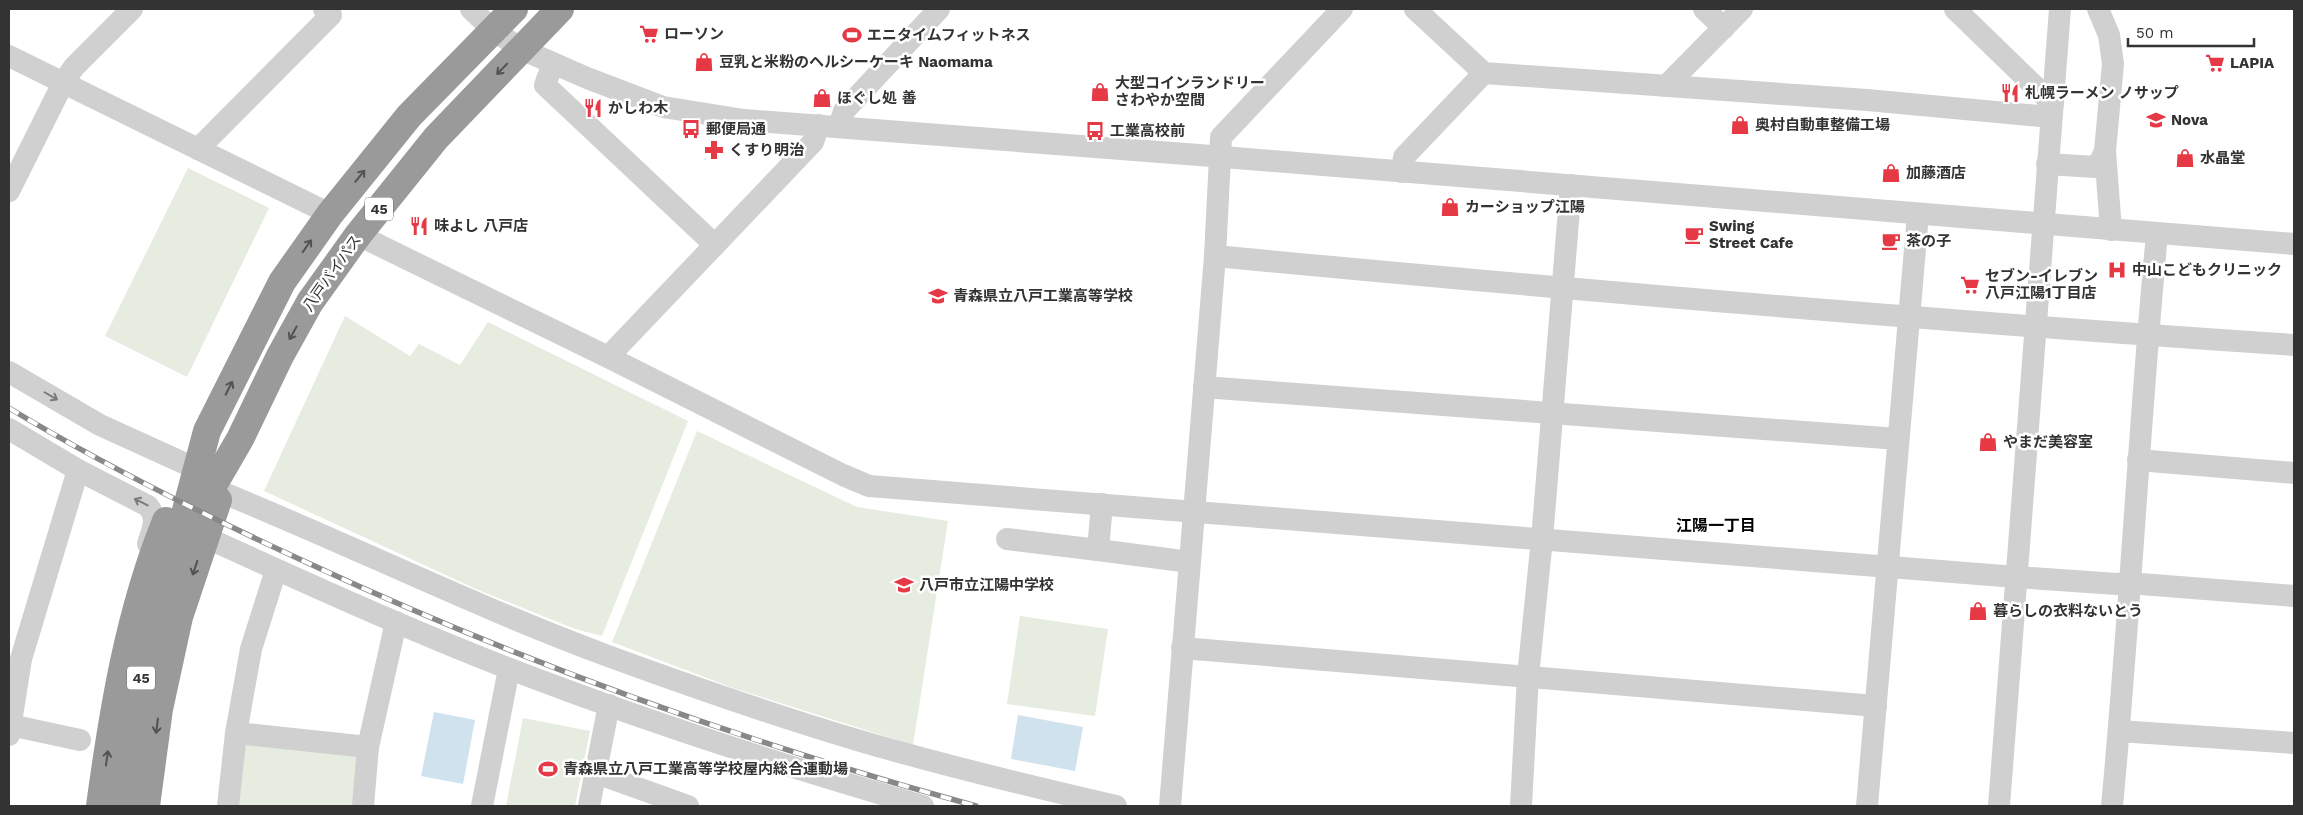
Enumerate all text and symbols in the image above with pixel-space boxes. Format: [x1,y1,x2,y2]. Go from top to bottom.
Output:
scale bar [2128,15,2254,47]
supermarket icon: ローソン [638,23,660,45]
sports icon: エニタイムフィットネス [841,24,863,46]
text: 50 m [2136,24,2173,42]
place label: ローソン [664,25,724,43]
place label: エニタイムフィットネス [867,26,1031,44]
shop icon: 豆乳と米粉のヘルシーケーキ Naomama [693,51,715,73]
supermarket icon: LAPIA [2204,52,2226,74]
place label: 豆乳と米粉のヘルシーケーキ Naomama [719,53,993,71]
place label: LAPIA [2230,54,2275,72]
one-way arrow [496,63,508,75]
place label: 大型コインランドリー さわやか空間 [1115,74,1265,109]
shop icon: 大型コインランドリー さわやか空間 [1089,81,1111,103]
restaurant icon: 札幌ラーメン ノサップ [1999,82,2021,104]
place label: 札幌ラーメン ノサップ [2025,84,2179,102]
shop icon: ほぐし処 善 [811,87,833,109]
place label: ほぐし処 善 [837,89,916,107]
restaurant icon: かしわ木 [582,97,604,119]
place label: かしわ木 [608,99,668,117]
school or university icon: Nova [2145,109,2167,131]
place label: Nova [2171,111,2208,129]
shop icon: 奥村自動車整備工場 [1729,114,1751,136]
place label: 奥村自動車整備工場 [1755,116,1890,134]
bus stop icon: 郵便局通 [680,118,702,140]
place label: 郵便局通 [706,120,766,138]
bus stop icon: 工業高校前 [1084,120,1106,142]
place label: 工業高校前 [1110,122,1185,140]
pharmacy icon: くすり明治 [703,139,725,161]
place label: くすり明治 [729,141,805,159]
shop icon: 水晶堂 [2174,147,2196,169]
place label: 水晶堂 [2200,149,2245,167]
shop icon: 加藤酒店 [1880,162,1902,184]
place label: 加藤酒店 [1906,164,1966,182]
one-way arrow [355,170,366,183]
shop icon: カーショップ江陽 [1439,196,1461,218]
road number: 45 [365,198,393,220]
place label: カーショップ江陽 [1465,198,1585,216]
restaurant icon: 味よし 八戸店 [408,215,430,237]
place label: 味よし 八戸店 [434,217,528,235]
place label: Swing Street Cafe [1709,217,1794,252]
cafe icon: Swing Street Cafe [1683,224,1705,246]
cafe icon: 茶の子 [1880,230,1902,252]
street label: 八戸バイパス [299,231,365,315]
place label: 茶の子 [1906,232,1951,250]
one-way arrow [302,239,312,253]
hospital icon: 中山こどもクリニック [2106,259,2128,281]
place label: 中山こどもクリニック [2132,261,2282,279]
place label: セブン-イレブン 八戸江陽1丁目店 [1985,267,2098,302]
supermarket icon: セブン-イレブン 八戸江陽1丁目店 [1959,274,1981,296]
school or university icon: 青森県立八戸工業高等学校 [927,285,949,307]
place label: 青森県立八戸工業高等学校 [953,287,1133,305]
one-way arrow [288,325,297,340]
one-way arrow [224,381,234,396]
one-way arrow [43,391,58,401]
shop icon: やまだ美容室 [1977,431,1999,453]
place label: やまだ美容室 [2003,433,2093,451]
one-way arrow [134,497,149,506]
district label: 江陽一丁目 [1676,516,1756,535]
one-way arrow [190,560,199,575]
school or university icon: 八戸市立江陽中学校 [893,574,915,596]
place label: 八戸市立江陽中学校 [919,576,1054,594]
shop icon: 暮らしの衣料ないとう [1967,600,1989,622]
place label: 暮らしの衣料ないとう [1993,602,2143,620]
road number: 45 [127,666,155,690]
one-way arrow [151,717,161,733]
one-way arrow [102,750,112,766]
sports icon: 青森県立八戸工業高等学校屋内総合運動場 [537,758,559,780]
place label: 青森県立八戸工業高等学校屋内総合運動場 [563,760,848,778]

